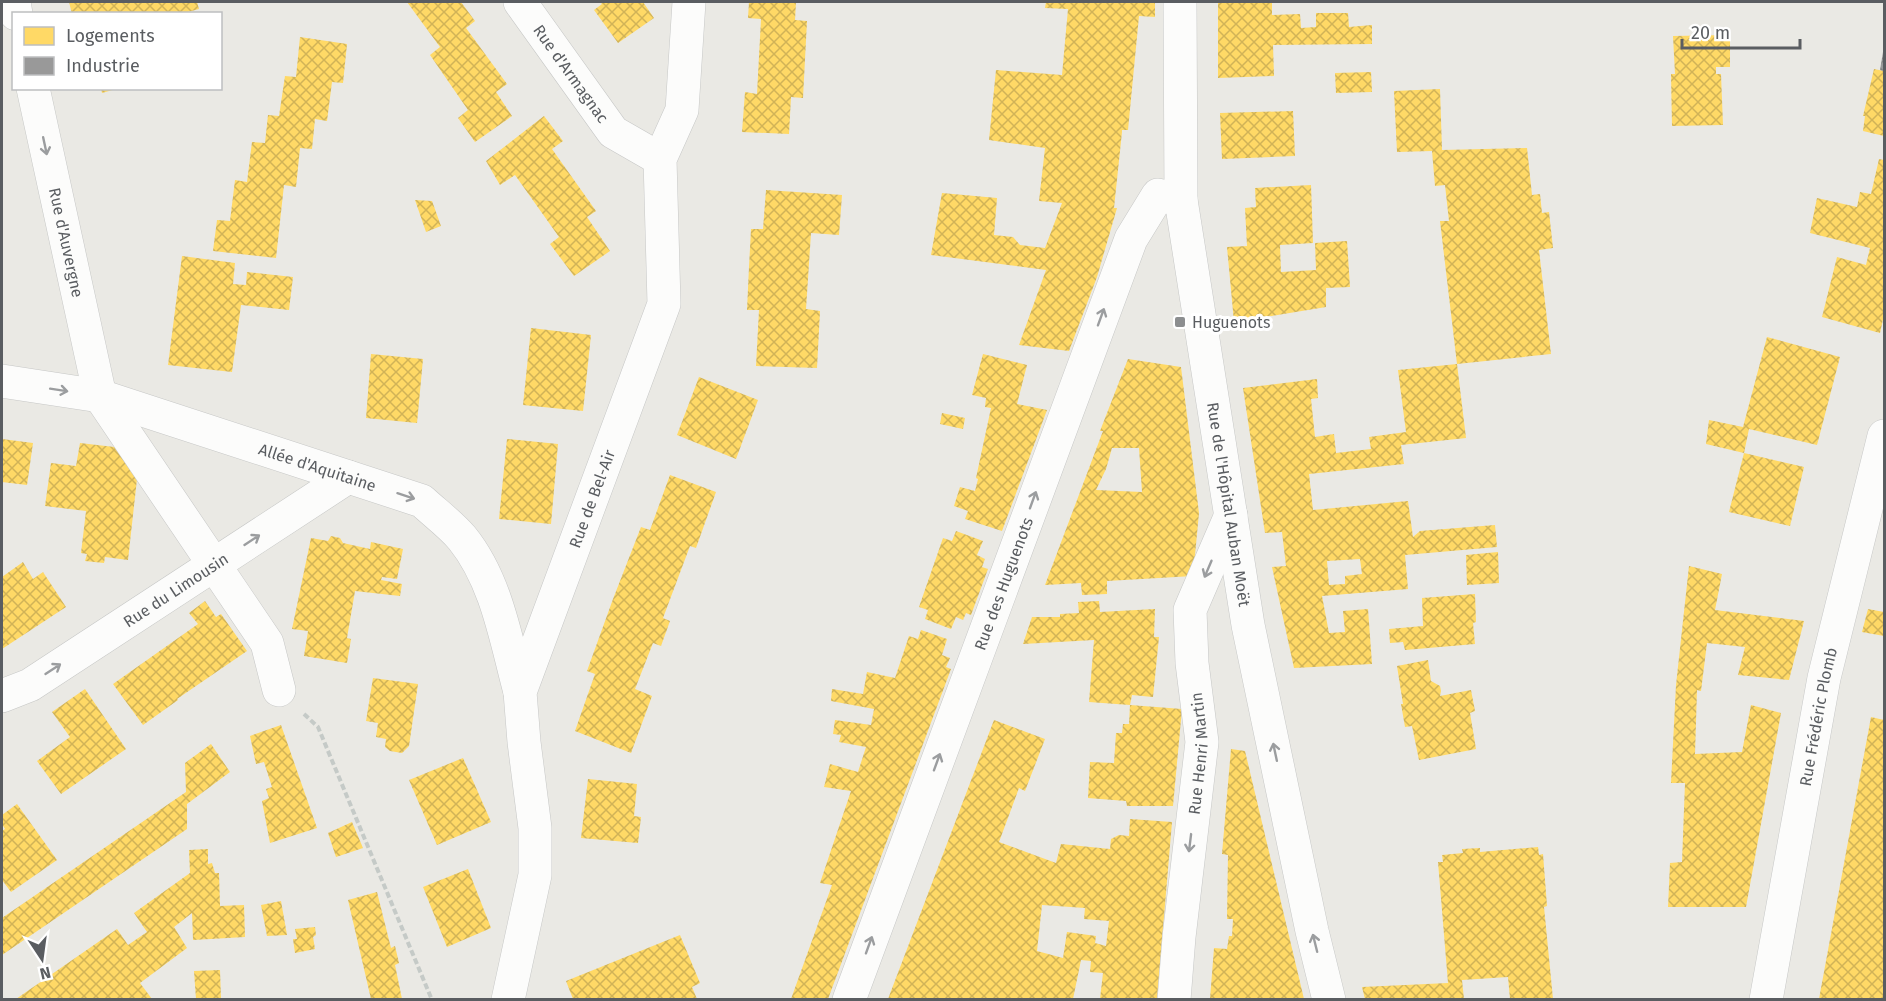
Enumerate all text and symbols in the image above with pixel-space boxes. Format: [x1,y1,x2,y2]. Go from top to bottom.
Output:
legend [12,12,222,90]
scale bar [1682,12,1800,50]
street label: Rue d'Armagnac [530,21,613,127]
text: 20 m [1691,22,1730,44]
text: Logements [66,25,155,47]
text: Industrie [66,55,140,77]
one-way arrow [40,135,51,155]
street label: Rue d'Auvergne [45,186,88,299]
one-way arrow [1097,308,1108,327]
place label: Huguenots [1192,313,1270,332]
marker: Huguenots [1173,315,1187,329]
one-way arrow [49,385,69,396]
street label: Rue de l'Hôpital Auban Moët [1203,401,1254,608]
street label: Allée d'Aquitaine [256,439,379,495]
street label: Rue de Bel-Air [565,446,619,551]
one-way arrow [396,491,415,502]
one-way arrow [1029,491,1040,510]
street label: Rue des Huguenots [970,515,1037,653]
one-way arrow [243,533,260,546]
street label: Rue du Limousin [120,549,232,631]
one-way arrow [1202,560,1213,578]
street label: Rue Frédéric Plomb [1795,645,1841,788]
one-way arrow [44,663,61,675]
street label: Rue Henri Martin [1184,691,1212,816]
one-way arrow [1269,743,1280,762]
one-way arrow [932,753,943,771]
one-way arrow [1184,833,1195,853]
north arrow [12,929,72,989]
one-way arrow [1308,934,1320,953]
one-way arrow [865,936,876,954]
text: N [38,963,53,984]

